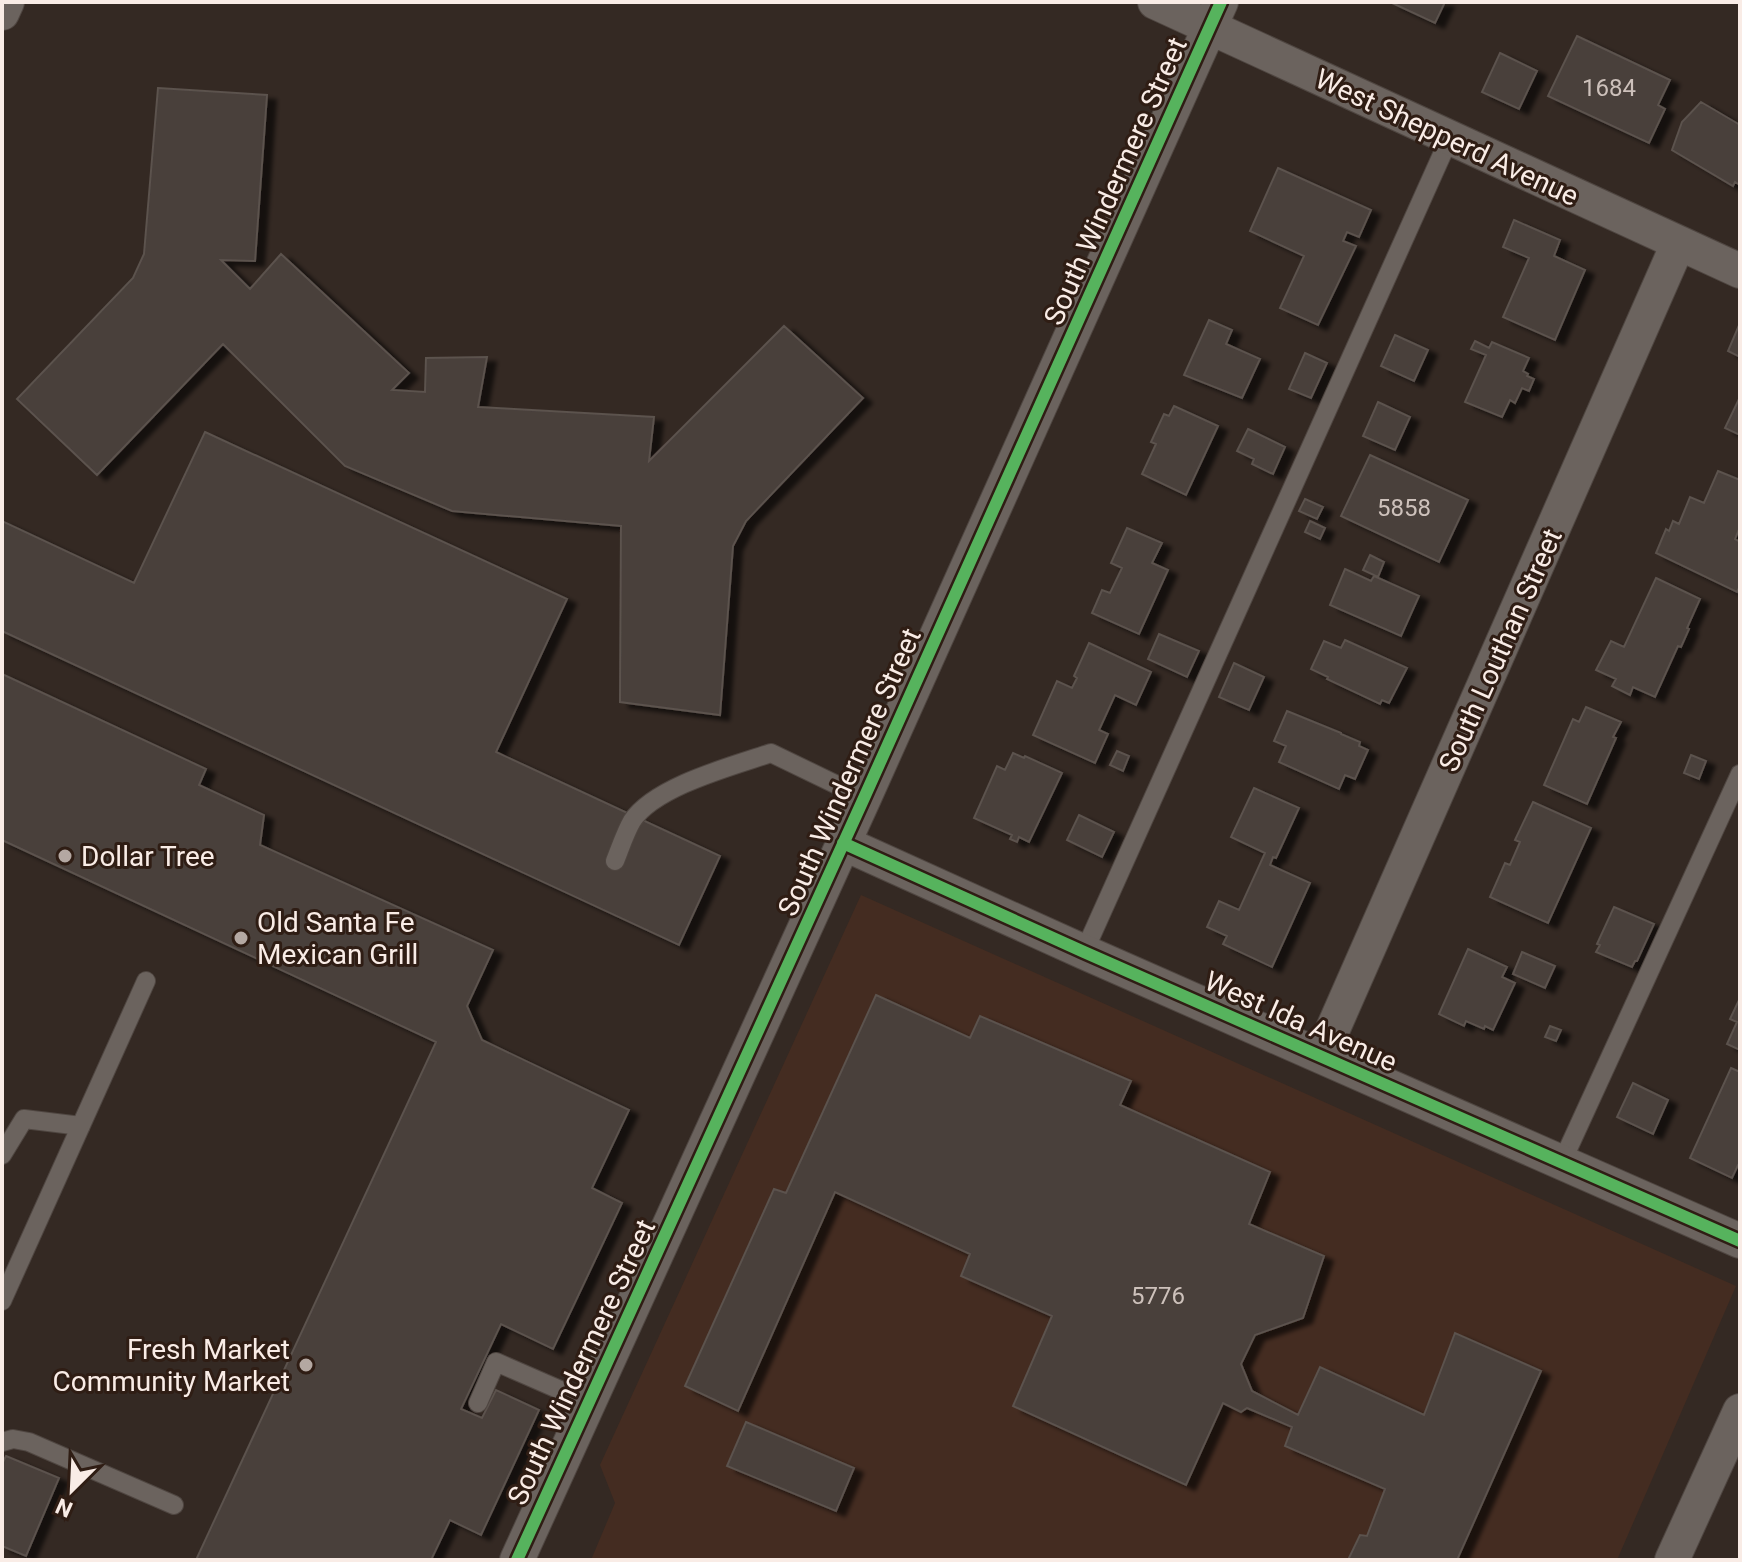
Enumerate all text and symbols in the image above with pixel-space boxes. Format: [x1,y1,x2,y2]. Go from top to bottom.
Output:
street label: South Windermere Street [1037,32,1194,330]
street label: West Shepperd Avenue [1310,62,1584,213]
house number: 1684 [1582,74,1636,102]
house number: 5858 [1377,494,1431,522]
street label: South Louthan Street [1432,524,1569,777]
street label: South Windermere Street [771,623,928,921]
place label: Dollar Tree [81,840,215,873]
marker: Dollar Tree [56,847,74,865]
place label: Old Santa Fe Mexican Grill [257,906,418,971]
marker: Old Santa Fe Mexican Grill [232,929,250,947]
street label: West Ida Avenue [1200,964,1402,1079]
street label: South Windermere Street [501,1214,662,1510]
house number: 5776 [1131,1282,1185,1310]
place label: Fresh Market Community Market [53,1333,290,1398]
marker: Fresh Market Community Market [297,1356,315,1374]
north arrow [32,1450,112,1530]
text: N [52,1493,76,1522]

